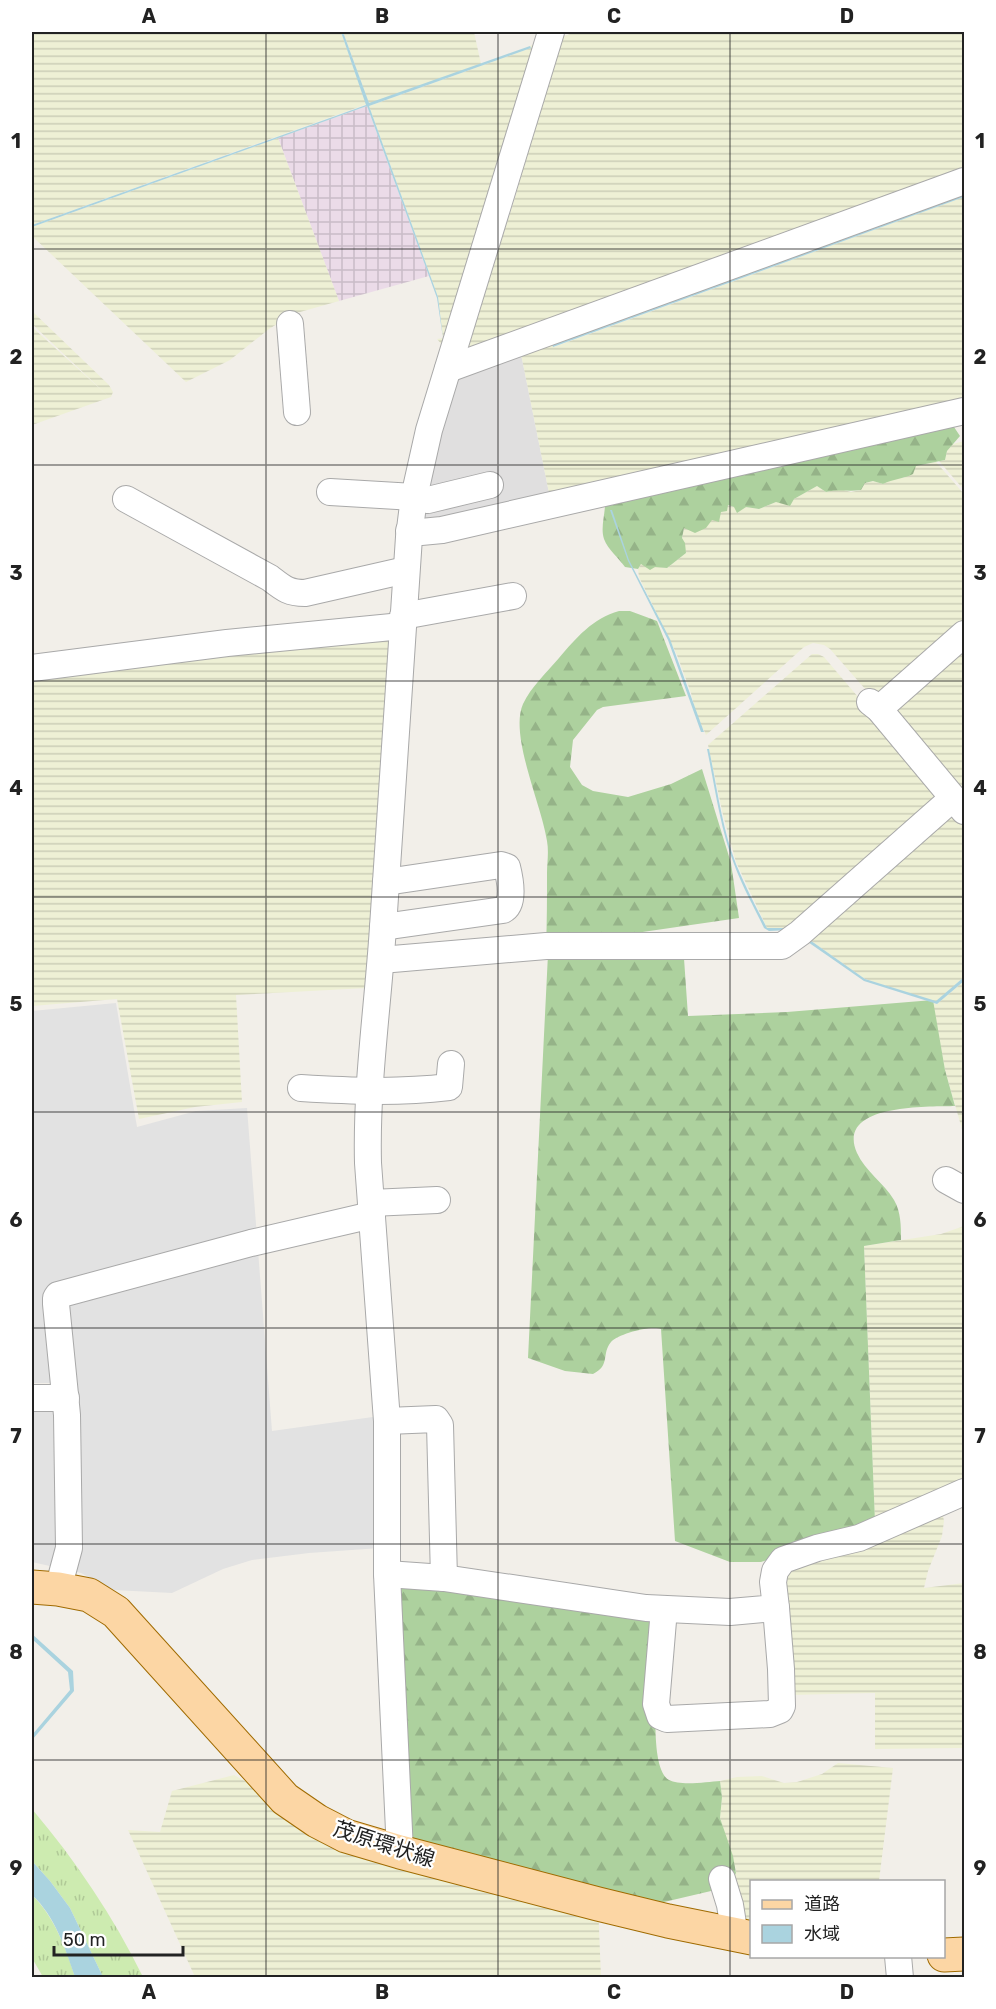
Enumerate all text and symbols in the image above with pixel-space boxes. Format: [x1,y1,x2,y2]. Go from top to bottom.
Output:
text: A [142,4,157,28]
text: B [375,4,389,28]
text: C [607,4,621,28]
text: D [840,4,854,28]
text: 1 [11,129,21,153]
text: 1 [975,129,985,153]
text: 2 [10,345,23,369]
text: 2 [974,345,987,369]
text: 3 [9,561,23,585]
text: 3 [973,561,987,585]
text: 4 [9,776,23,800]
text: 4 [973,776,987,800]
text: 5 [10,992,23,1016]
text: 5 [974,992,987,1016]
text: 6 [9,1208,23,1232]
text: 6 [973,1208,987,1232]
text: 7 [10,1424,22,1448]
text: 7 [974,1424,986,1448]
text: 8 [9,1640,23,1664]
text: 8 [973,1640,987,1664]
street label: 茂原環状線 [330,1815,438,1872]
text: 9 [10,1856,23,1880]
text: 9 [974,1856,987,1880]
legend [750,1880,945,1958]
text: 道路 [804,1893,840,1915]
scale bar [54,1919,183,1957]
text: 水域 [804,1923,840,1945]
text: 50 m [63,1929,106,1951]
text: A [142,1980,157,2004]
text: B [375,1980,389,2004]
text: C [607,1980,621,2004]
text: D [840,1980,854,2004]

